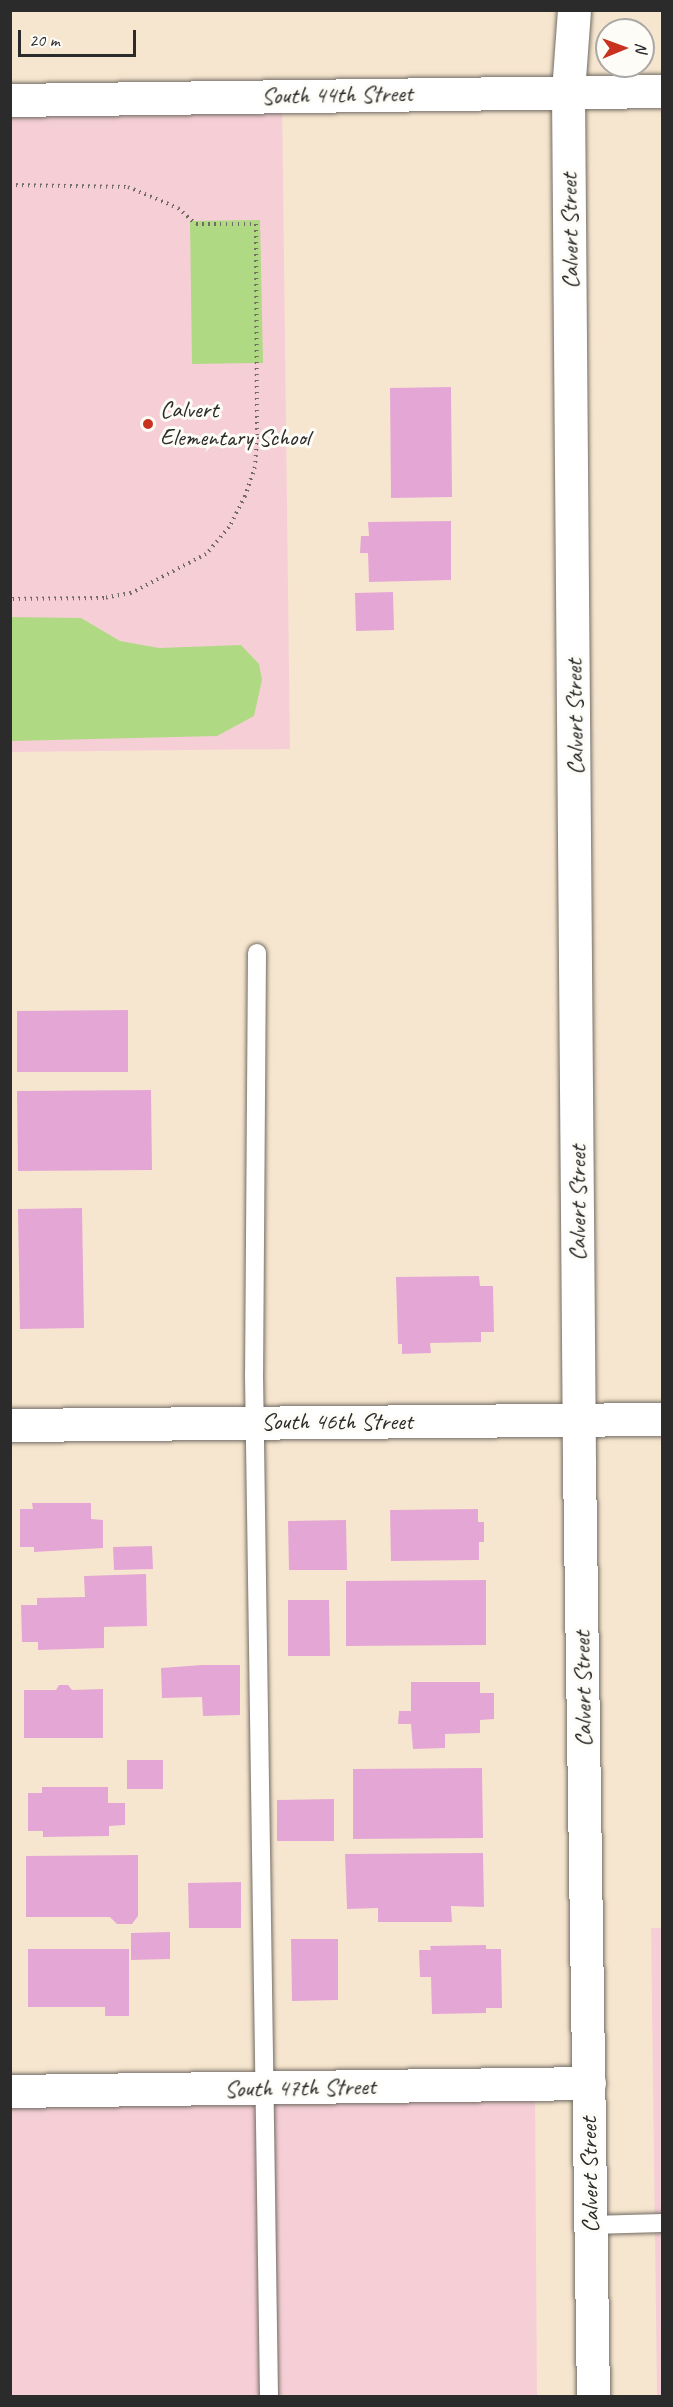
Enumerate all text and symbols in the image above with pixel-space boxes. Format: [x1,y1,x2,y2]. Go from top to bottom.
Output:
scale bar [21,18,140,56]
north arrow [595,18,655,78]
text: 20 m [29,29,60,51]
text: N [631,43,651,53]
street label: South 44th Street [261,79,413,111]
street label: Calvert Street [555,173,585,289]
place label: Calvert Elementary School [160,396,310,452]
marker: Calvert Elementary School [141,417,155,431]
street label: Calvert Street [560,659,590,775]
street label: Calvert Street [564,1145,592,1261]
street label: South 46th Street [261,1408,413,1436]
street label: Calvert Street [568,1631,598,1747]
street label: South 47th Street [224,2072,376,2104]
street label: Calvert Street [575,2117,605,2233]

